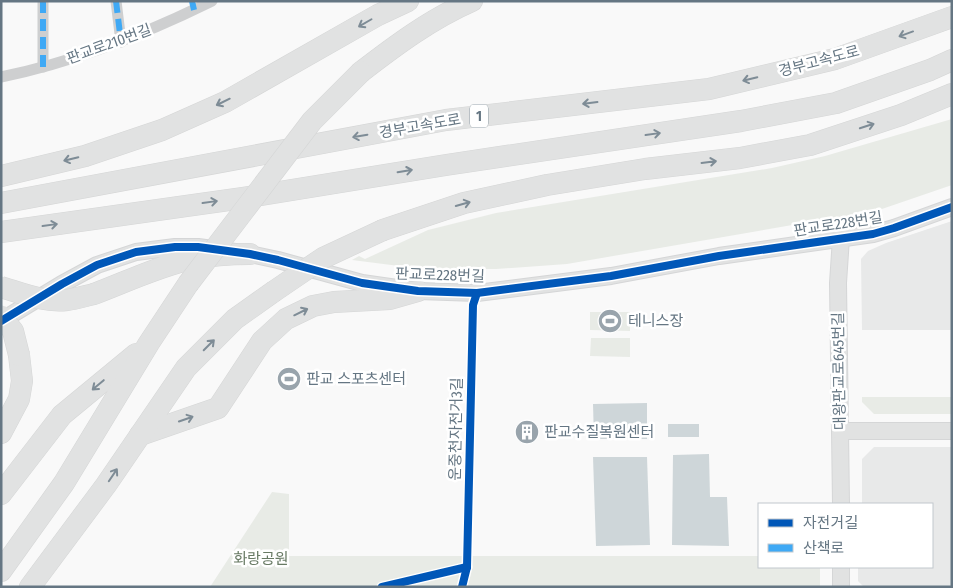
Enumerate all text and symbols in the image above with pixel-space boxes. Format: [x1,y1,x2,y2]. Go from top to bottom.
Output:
one-way arrow [358,19,372,29]
street label: 판교로210번길 [64,20,154,68]
one-way arrow [899,30,915,39]
street label: 경부고속도로 [777,42,861,80]
one-way arrow [743,75,759,84]
one-way arrow [216,98,231,108]
one-way arrow [582,98,598,108]
road number: 1 [470,104,488,128]
street label: 경부고속도로 [378,110,462,142]
one-way arrow [858,121,874,131]
one-way arrow [644,128,660,138]
one-way arrow [352,132,368,142]
one-way arrow [64,155,80,165]
one-way arrow [700,157,716,167]
one-way arrow [397,166,413,176]
one-way arrow [202,197,218,207]
one-way arrow [454,199,470,208]
street label: 판교로228번길 [792,208,884,240]
one-way arrow [41,220,57,230]
street label: 판교로228번길 [395,264,485,286]
one-way arrow [293,307,308,317]
sports icon: 테니스장 [597,308,623,334]
place label: 테니스장 [628,312,683,330]
street label: 대왕판교로645번길 [829,312,849,430]
one-way arrow [203,339,215,351]
sports icon: 판교 스포츠센터 [276,366,302,392]
place label: 판교 스포츠센터 [306,370,406,388]
street label: 운중천자전거3길 [446,377,466,481]
one-way arrow [92,380,105,391]
one-way arrow [178,414,194,423]
building icon: 판교수질복원센터 [514,419,540,445]
place label: 판교수질복원센터 [544,423,654,441]
one-way arrow [108,468,118,482]
legend [758,503,933,568]
text: 자전거길 [803,514,858,532]
text: 산책로 [803,539,844,557]
park label: 화랑공원 [233,550,289,568]

